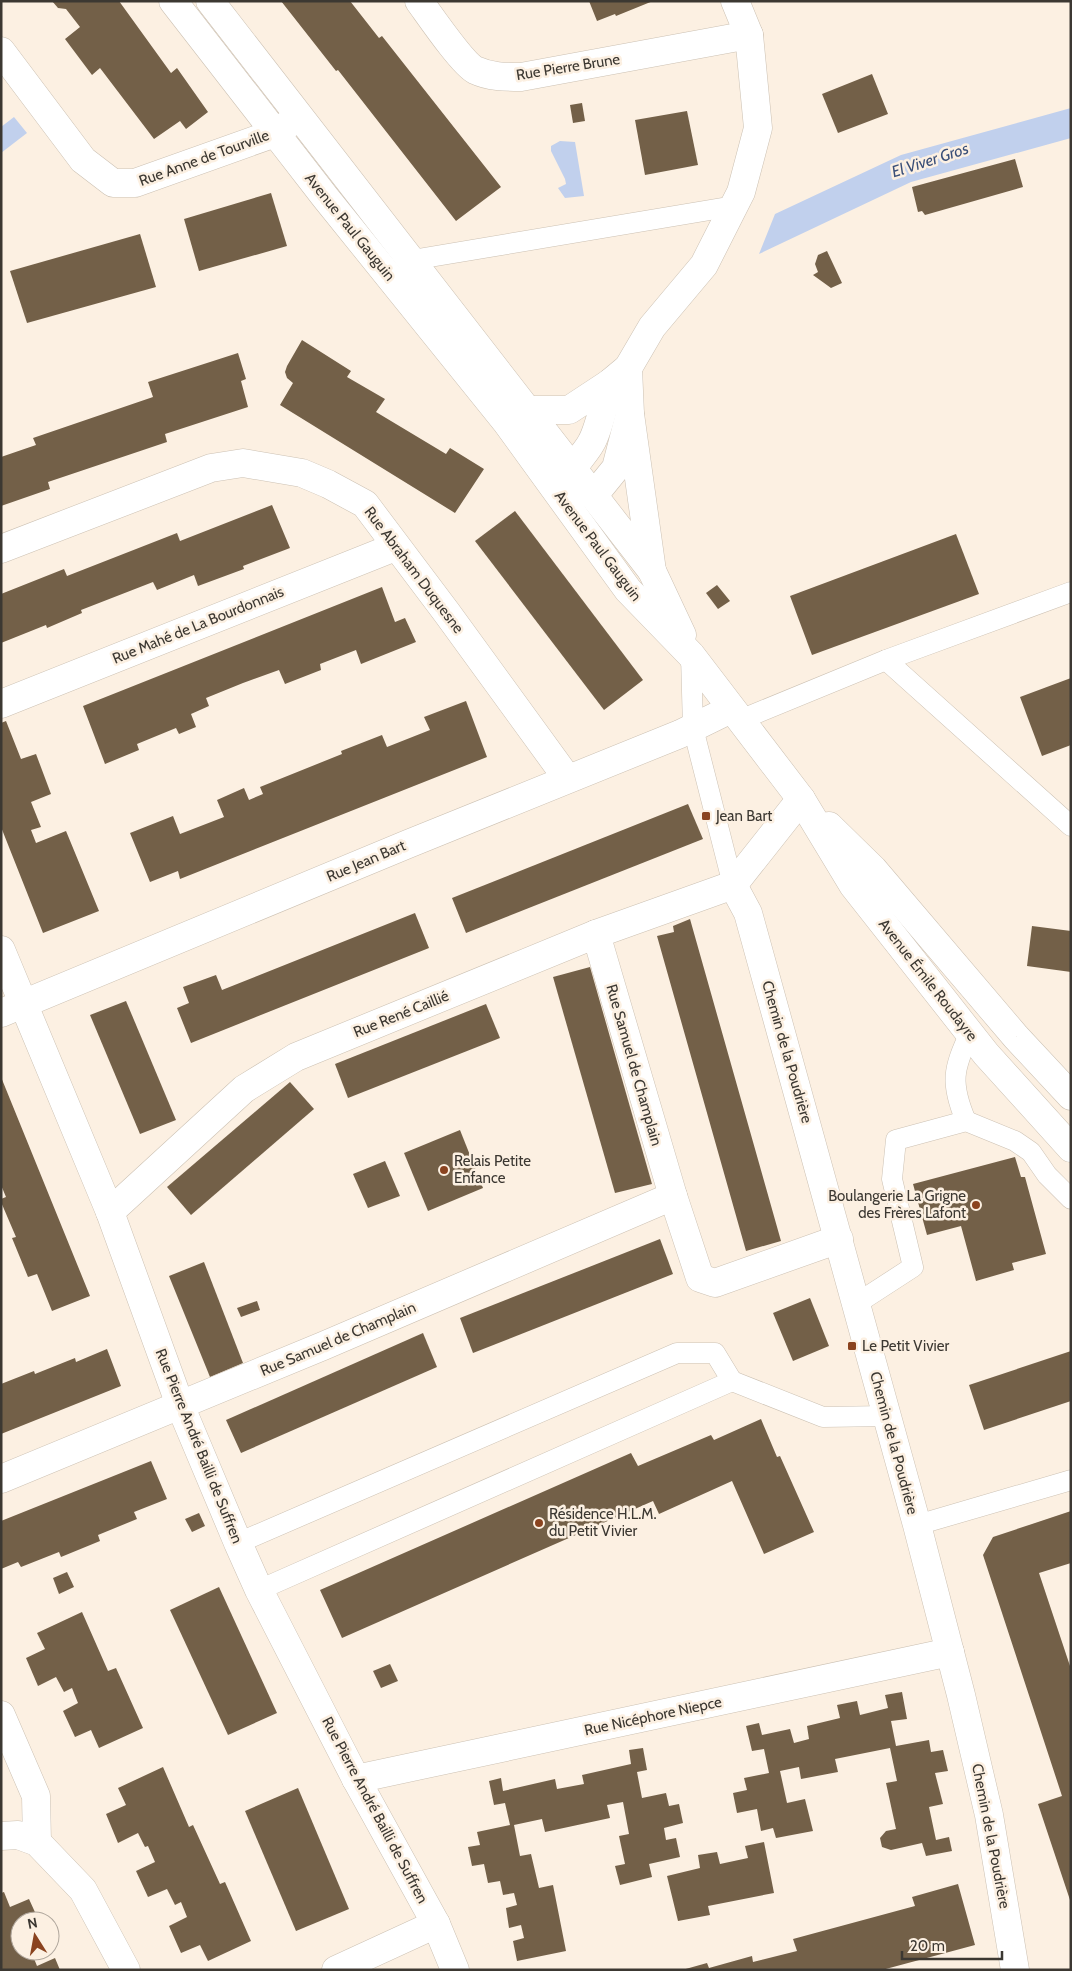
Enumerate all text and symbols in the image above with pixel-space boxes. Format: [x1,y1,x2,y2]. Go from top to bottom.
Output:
street label: Rue Pierre Brune [515,50,622,84]
street label: Rue Anne de Tourville [136,126,272,190]
water label: El Viver Gros [889,139,971,181]
street label: Avenue Paul Gauguin [301,170,399,284]
street label: Avenue Paul Gauguin [551,487,645,605]
street label: Rue Abraham Duquesne [361,503,468,637]
street label: Rue Mahé de La Bourdonnais [110,582,286,668]
place label: Jean Bart [715,807,772,825]
marker: Jean Bart [700,810,712,822]
street label: Rue Jean Bart [324,836,408,886]
street label: Avenue Émile Roudayre [875,915,982,1045]
street label: Chemin de la Poudrière [758,979,816,1126]
street label: Rue Samuel de Champlain [602,982,666,1148]
street label: Rue René Caillié [351,987,452,1041]
place label: Relais Petite Enfance [454,1152,531,1187]
marker: Relais Petite Enfance [438,1164,450,1176]
place label: Boulangerie La Grigne des Frères Lafont [828,1187,966,1222]
marker: Boulangerie La Grigne des Frères Lafont [970,1199,982,1211]
street label: Rue Samuel de Champlain [258,1298,418,1380]
place label: Le Petit Vivier [862,1337,949,1355]
marker: Le Petit Vivier [846,1340,858,1352]
street label: Rue Pierre André Bailli de Suffren [152,1346,246,1546]
street label: Chemin de la Poudrière [866,1370,922,1517]
place label: Résidence H.L.M. du Petit Vivier [549,1505,657,1540]
marker: Résidence H.L.M. du Petit Vivier [533,1517,545,1529]
street label: Rue Nicéphore Niepce [583,1693,724,1739]
street label: Rue Pierre André Bailli de Suffren [318,1714,432,1906]
street label: Chemin de la Poudrière [968,1762,1014,1910]
north arrow [10,1911,60,1961]
text: N [26,1913,39,1933]
scale bar [902,1928,1002,1960]
text: 20 m [910,1937,945,1955]

